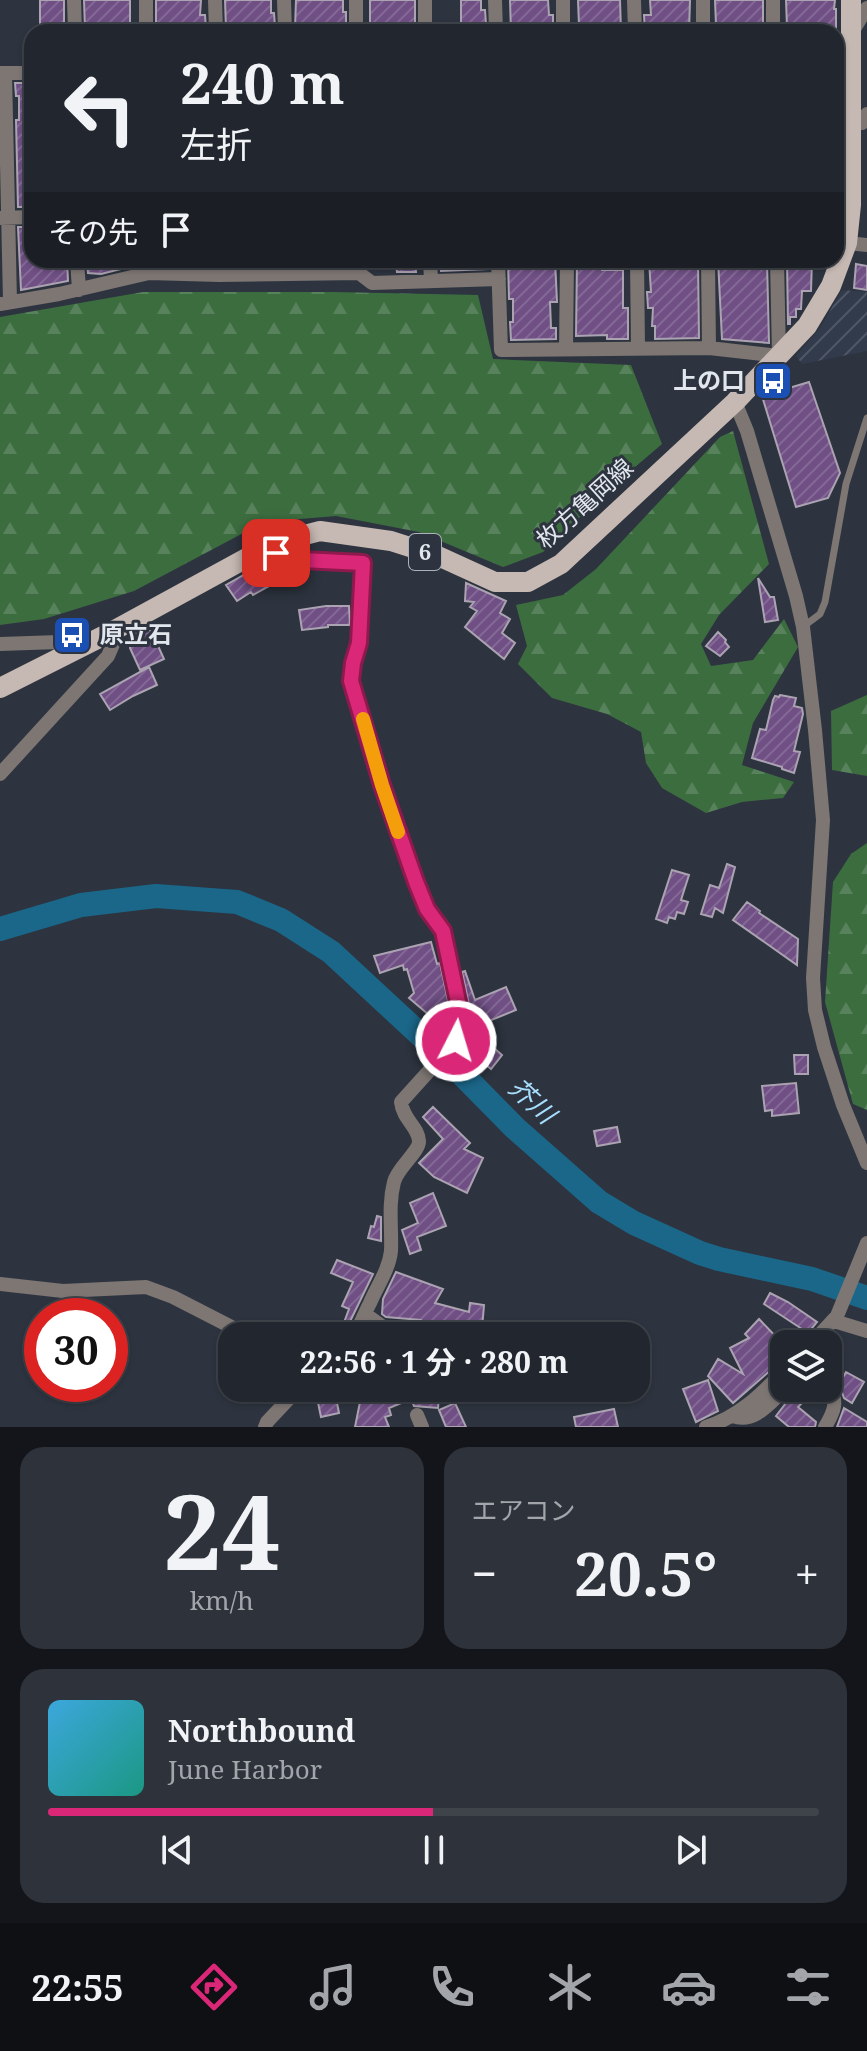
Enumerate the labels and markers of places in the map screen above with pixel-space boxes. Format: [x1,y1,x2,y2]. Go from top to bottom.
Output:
bus stop icon: 上の口 [752,360,794,402]
place label: 上の口 [673,363,745,396]
pin [242,519,310,587]
bus stop icon: 原立石 [51,614,93,656]
place label: 原立石 [100,617,172,650]

